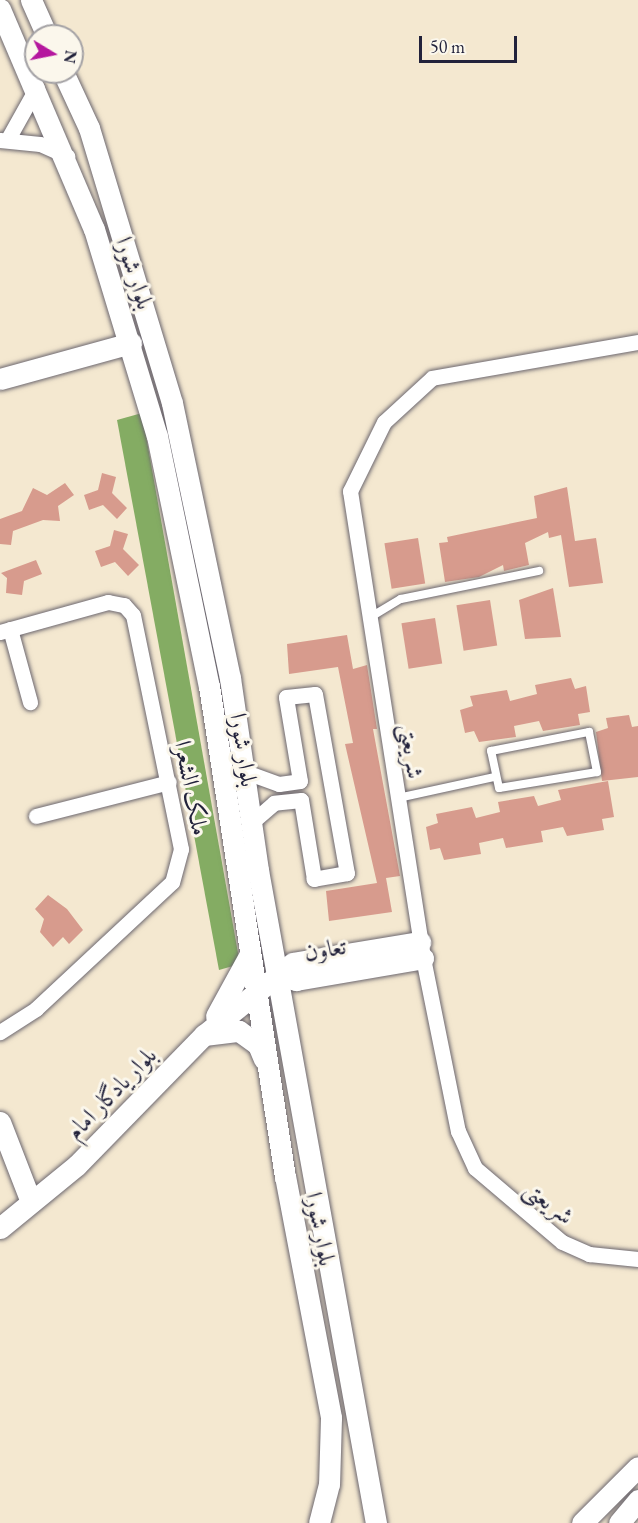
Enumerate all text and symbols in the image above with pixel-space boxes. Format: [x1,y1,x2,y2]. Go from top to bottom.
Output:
north arrow [24,24,84,84]
scale bar [422,24,520,62]
text: 50 m [430,35,465,58]
text: N [59,49,82,65]
street label: بلوار شورا [110,233,160,313]
street label: بلوار شورا [224,711,264,789]
street label: شریعتی [393,721,431,781]
street label: ملک الشعرا [169,738,215,838]
street label: تعاون [302,931,348,967]
street label: بلوار یادگار امام [60,1041,162,1145]
street label: شریعتی [518,1174,580,1230]
street label: بلوار شورا [300,1190,342,1268]

